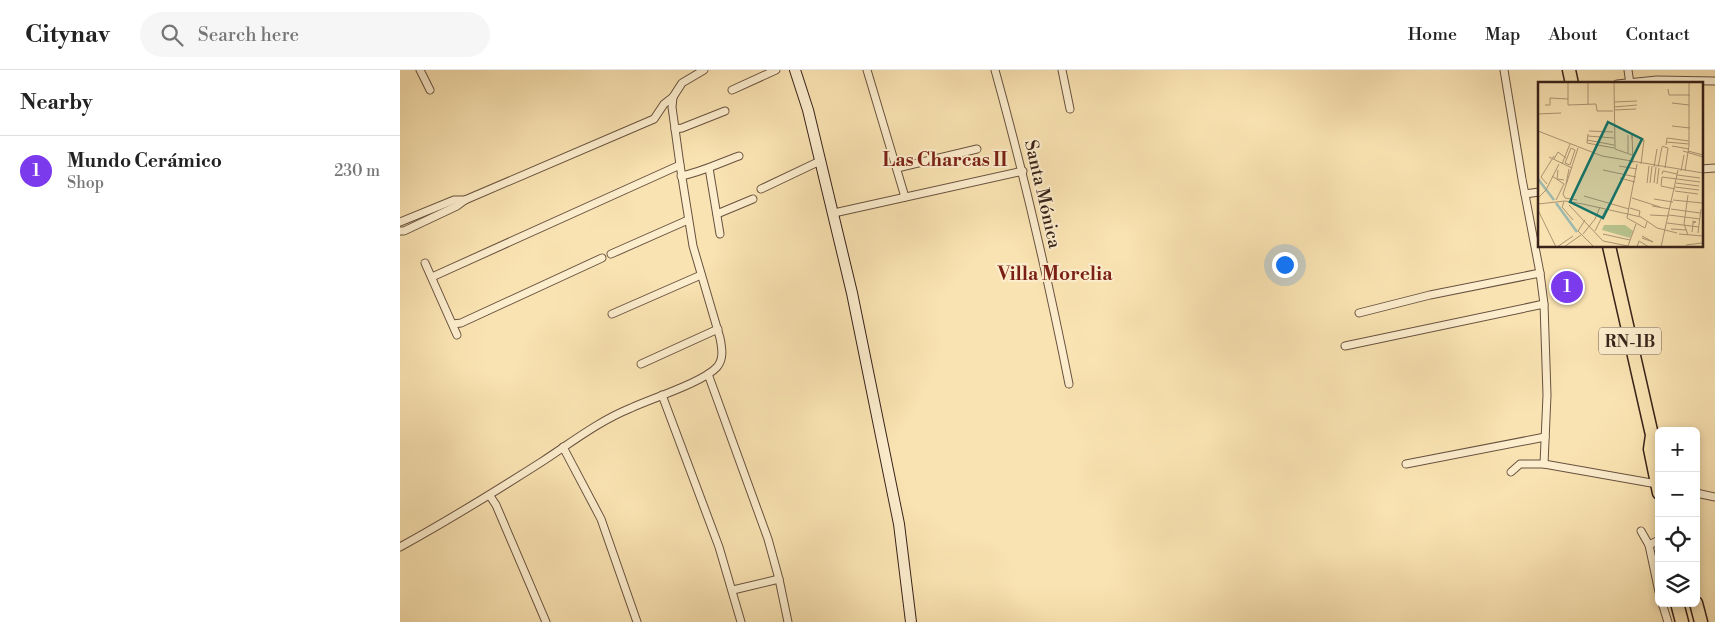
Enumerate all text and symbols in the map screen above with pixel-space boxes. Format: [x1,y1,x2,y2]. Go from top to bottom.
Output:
search box [140,12,490,57]
text: Citynav [25,20,110,50]
icon: search [158,21,186,49]
text: Search here [198,23,299,47]
text: Home [1408,23,1457,46]
text: Map [1485,23,1521,46]
text: About [1549,23,1598,46]
text: Contact [1626,23,1690,46]
inset map [1538,82,1702,248]
text: Nearby [20,90,93,116]
street label: Santa Mónica [1019,138,1066,251]
district label: Las Charcas II [882,148,1008,172]
text: Mundo Cerámico [67,149,222,173]
text: 1 [32,161,40,181]
text: 230 m [334,161,380,181]
text: Shop [67,173,104,193]
your location [1272,252,1298,278]
district label: Villa Morelia [997,262,1113,286]
pin: 1 [1551,268,1583,306]
road number: RN-1B [1599,328,1661,354]
map controls [1655,427,1700,607]
button: + [1655,427,1700,472]
button: − [1655,472,1700,517]
button: locate [1655,517,1700,562]
button: layers [1655,562,1700,607]

